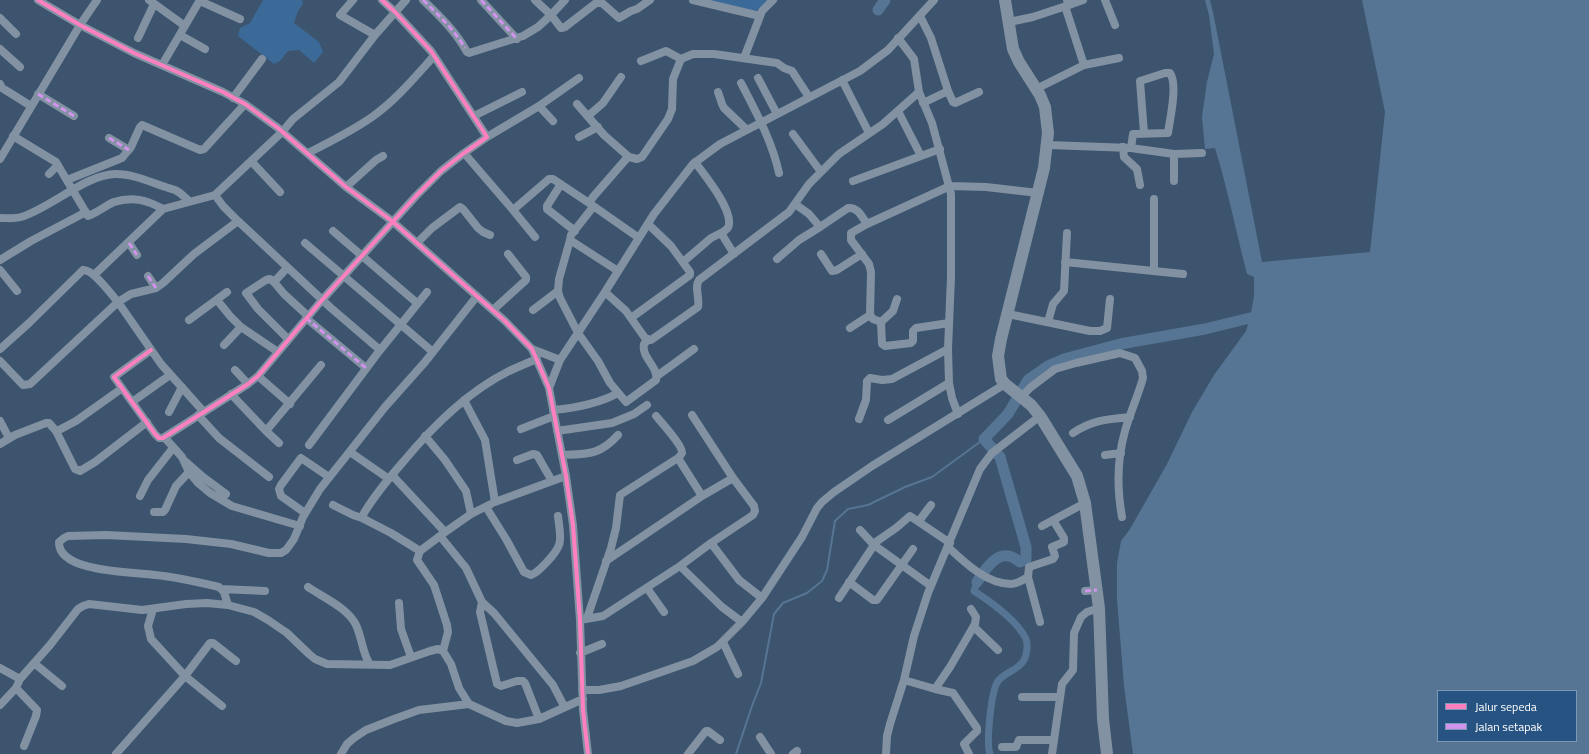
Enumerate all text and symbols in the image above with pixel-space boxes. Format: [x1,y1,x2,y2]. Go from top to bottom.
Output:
legend [1437,690,1577,742]
text: Jalur sepeda [1475,697,1537,716]
text: Jalan setapak [1475,717,1542,736]

